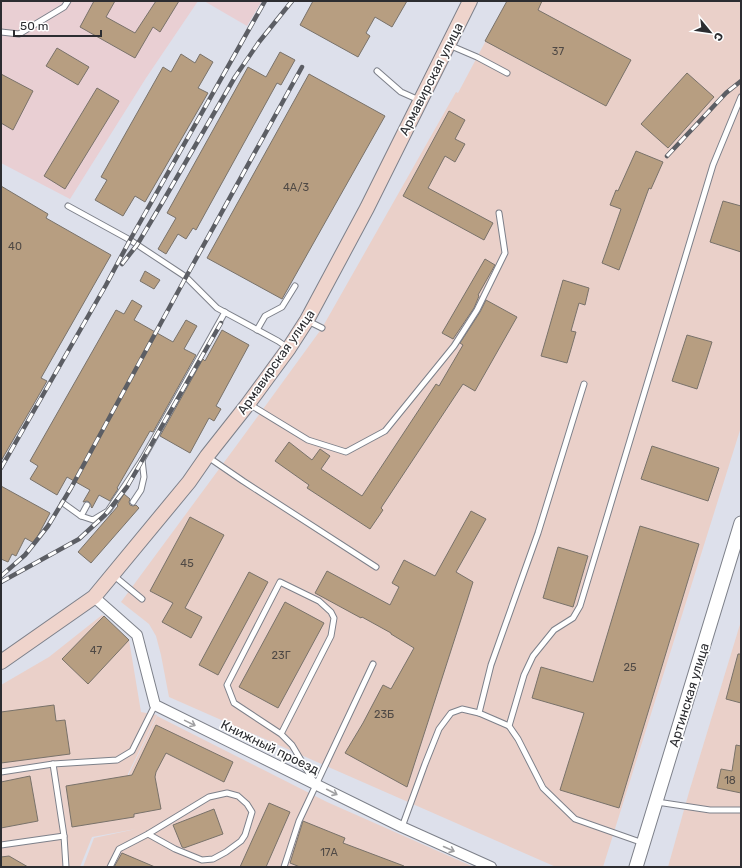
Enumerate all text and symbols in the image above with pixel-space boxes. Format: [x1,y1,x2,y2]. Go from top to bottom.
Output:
scale bar [14,12,101,38]
north arrow [690,12,730,52]
text: 50 m [20,19,48,33]
street label: Армавирская улица [396,20,466,138]
text: С [711,30,726,43]
house number: 37 [552,45,564,58]
house number: 4А/3 [283,181,309,194]
house number: 40 [8,240,22,253]
street label: Армавирская улица [234,307,318,417]
house number: 45 [180,557,194,570]
street label: Артинская улица [666,641,712,749]
house number: 47 [90,644,102,657]
house number: 23Г [272,649,291,662]
house number: 25 [624,661,637,674]
house number: 23Б [374,708,394,721]
street label: Книжный проезд [218,717,322,777]
one-way arrow [184,719,196,727]
house number: 18 [724,774,736,787]
one-way arrow [325,789,337,796]
house number: 17А [320,846,338,859]
one-way arrow [442,846,454,853]

